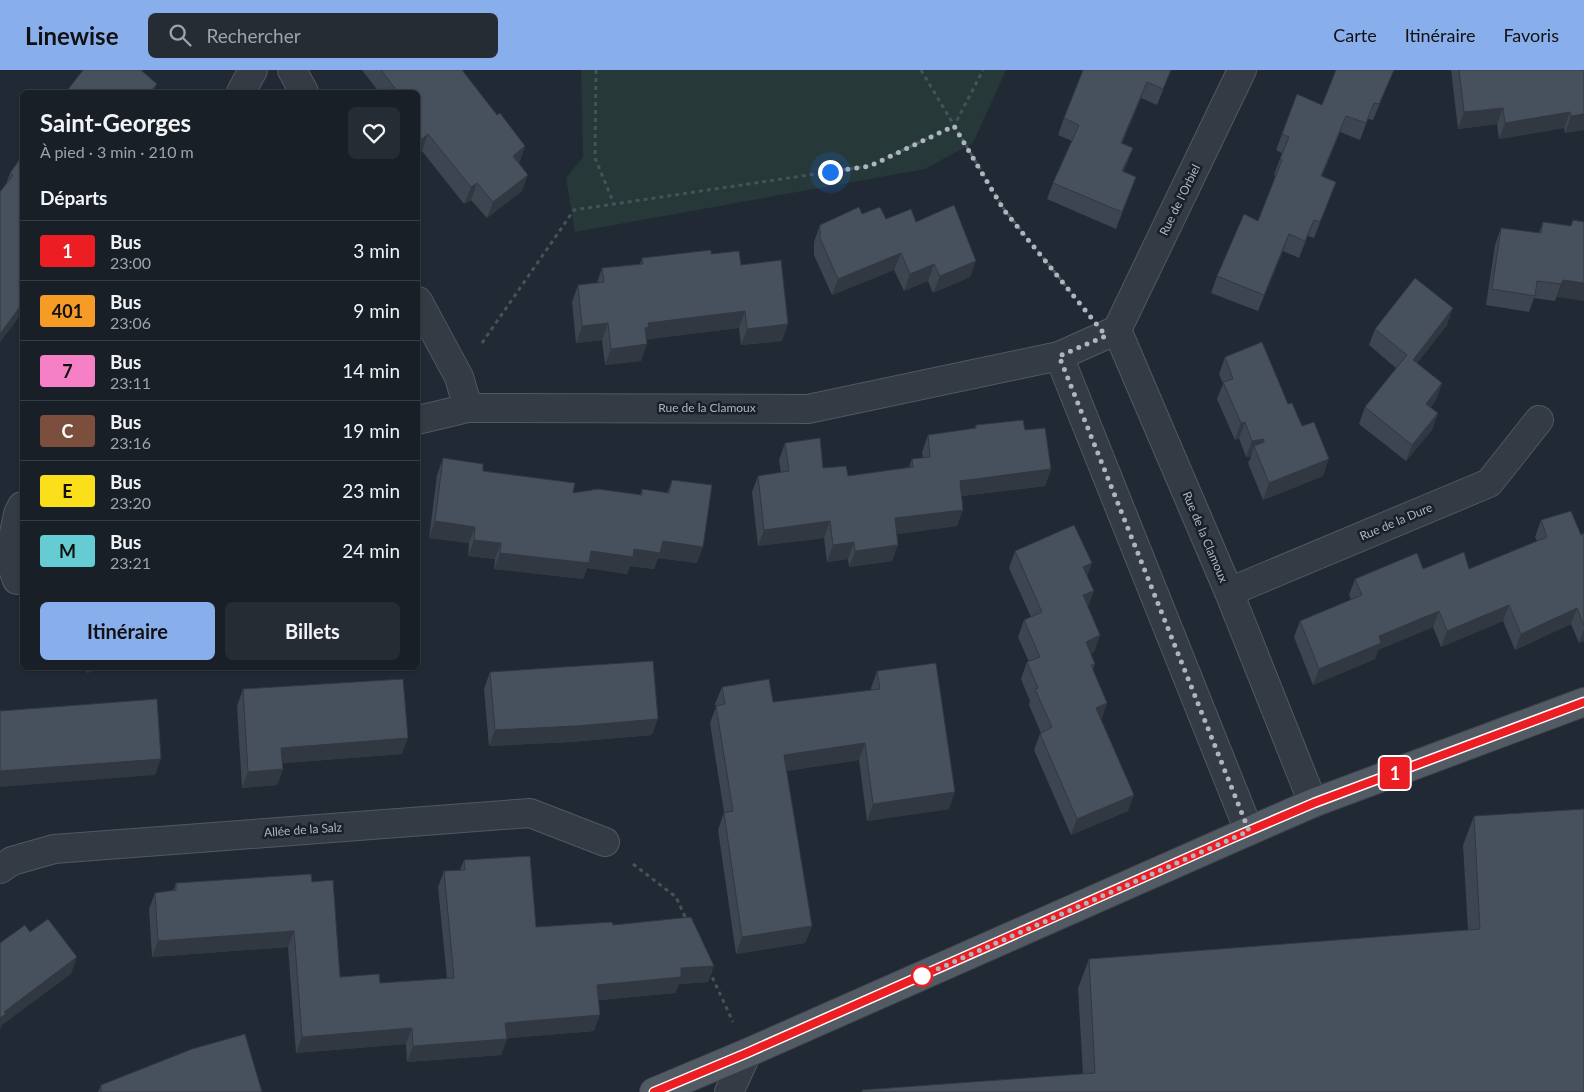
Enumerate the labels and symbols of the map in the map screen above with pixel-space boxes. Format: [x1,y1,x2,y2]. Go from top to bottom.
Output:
your location [818,160,843,185]
street label: Rue de l'Orbiel [1156,162,1203,238]
street label: Rue de la Clamoux [658,400,756,415]
street label: Rue de la Clamoux [1180,489,1231,585]
street label: Rue de la Dure [1357,499,1434,544]
line badge: 1 [1379,757,1411,789]
street label: Allée de la Salz [263,819,343,840]
unlabelled marker [911,965,933,987]

